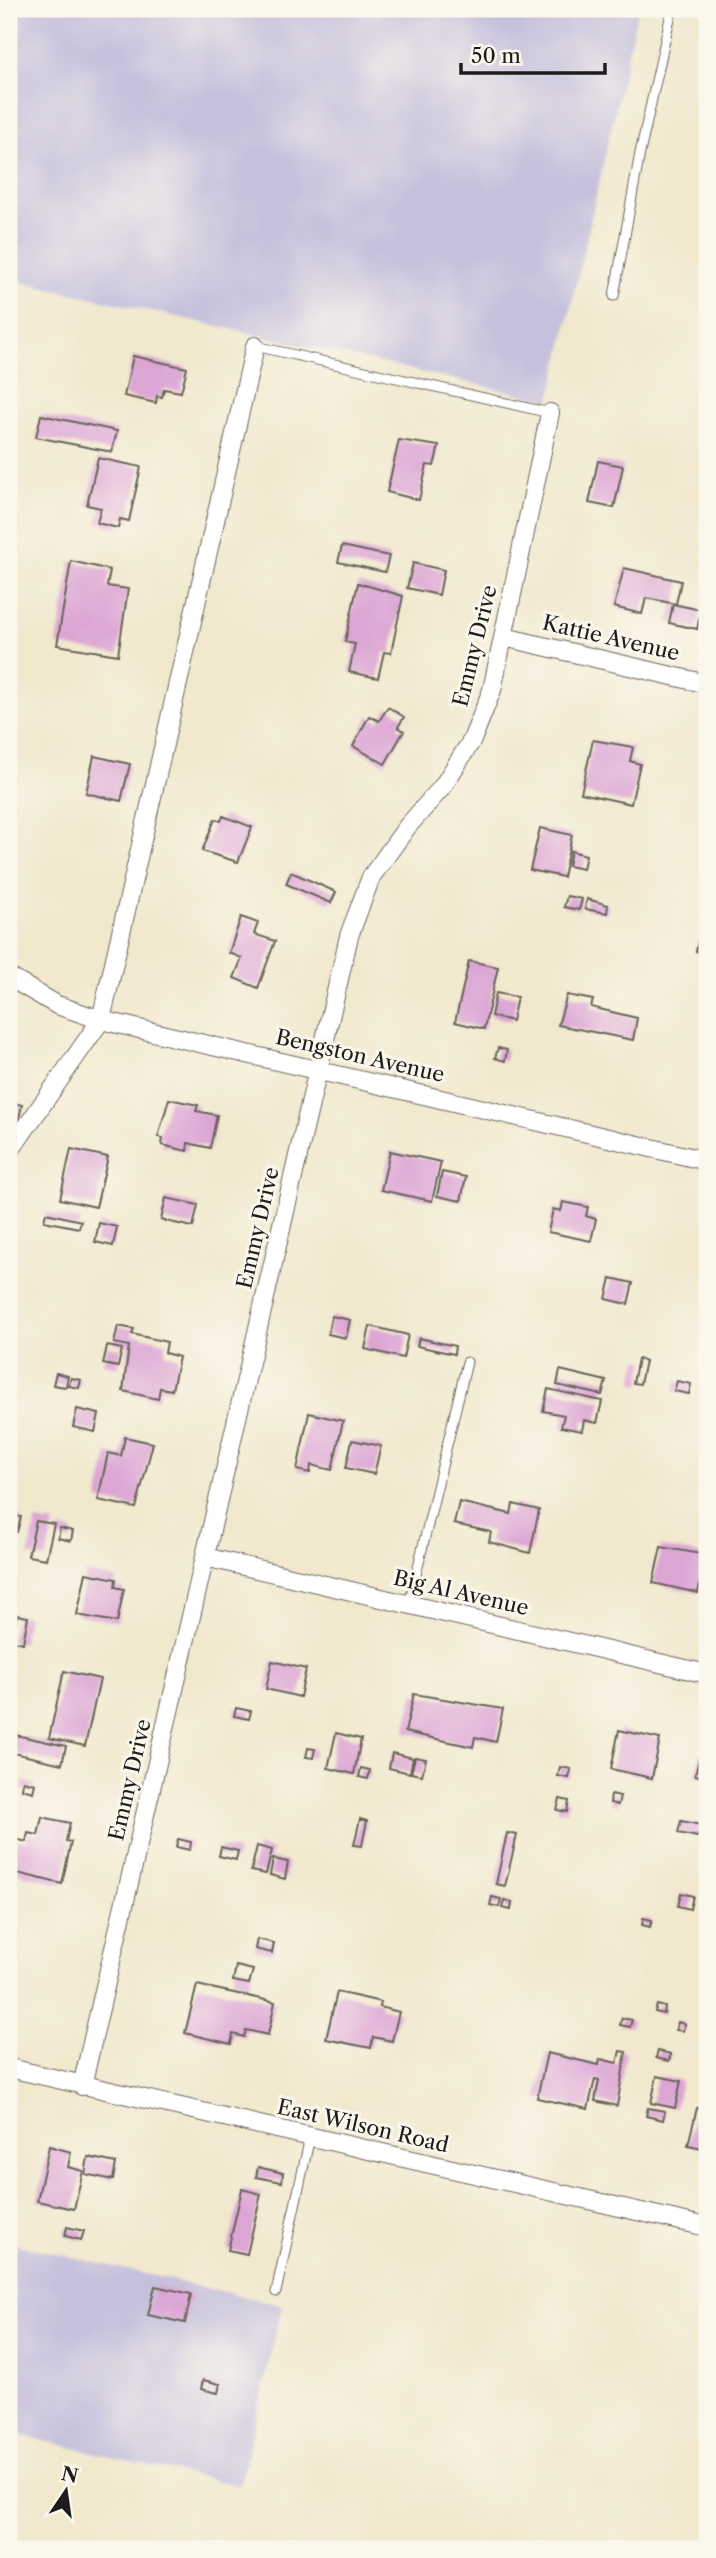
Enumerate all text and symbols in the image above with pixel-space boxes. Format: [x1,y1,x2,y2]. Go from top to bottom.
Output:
scale bar [461,32,604,76]
text: 50 m [471,43,521,68]
street label: Emmy Drive [447,583,502,709]
street label: Kattie Avenue [540,610,682,665]
street label: Bengston Avenue [273,1024,447,1087]
street label: Emmy Drive [231,1165,284,1291]
street label: Big Al Avenue [391,1565,531,1620]
street label: Emmy Drive [103,1717,156,1843]
street label: East Wilson Road [275,2094,451,2157]
north arrow [32,2456,102,2526]
text: N [59,2462,80,2488]

